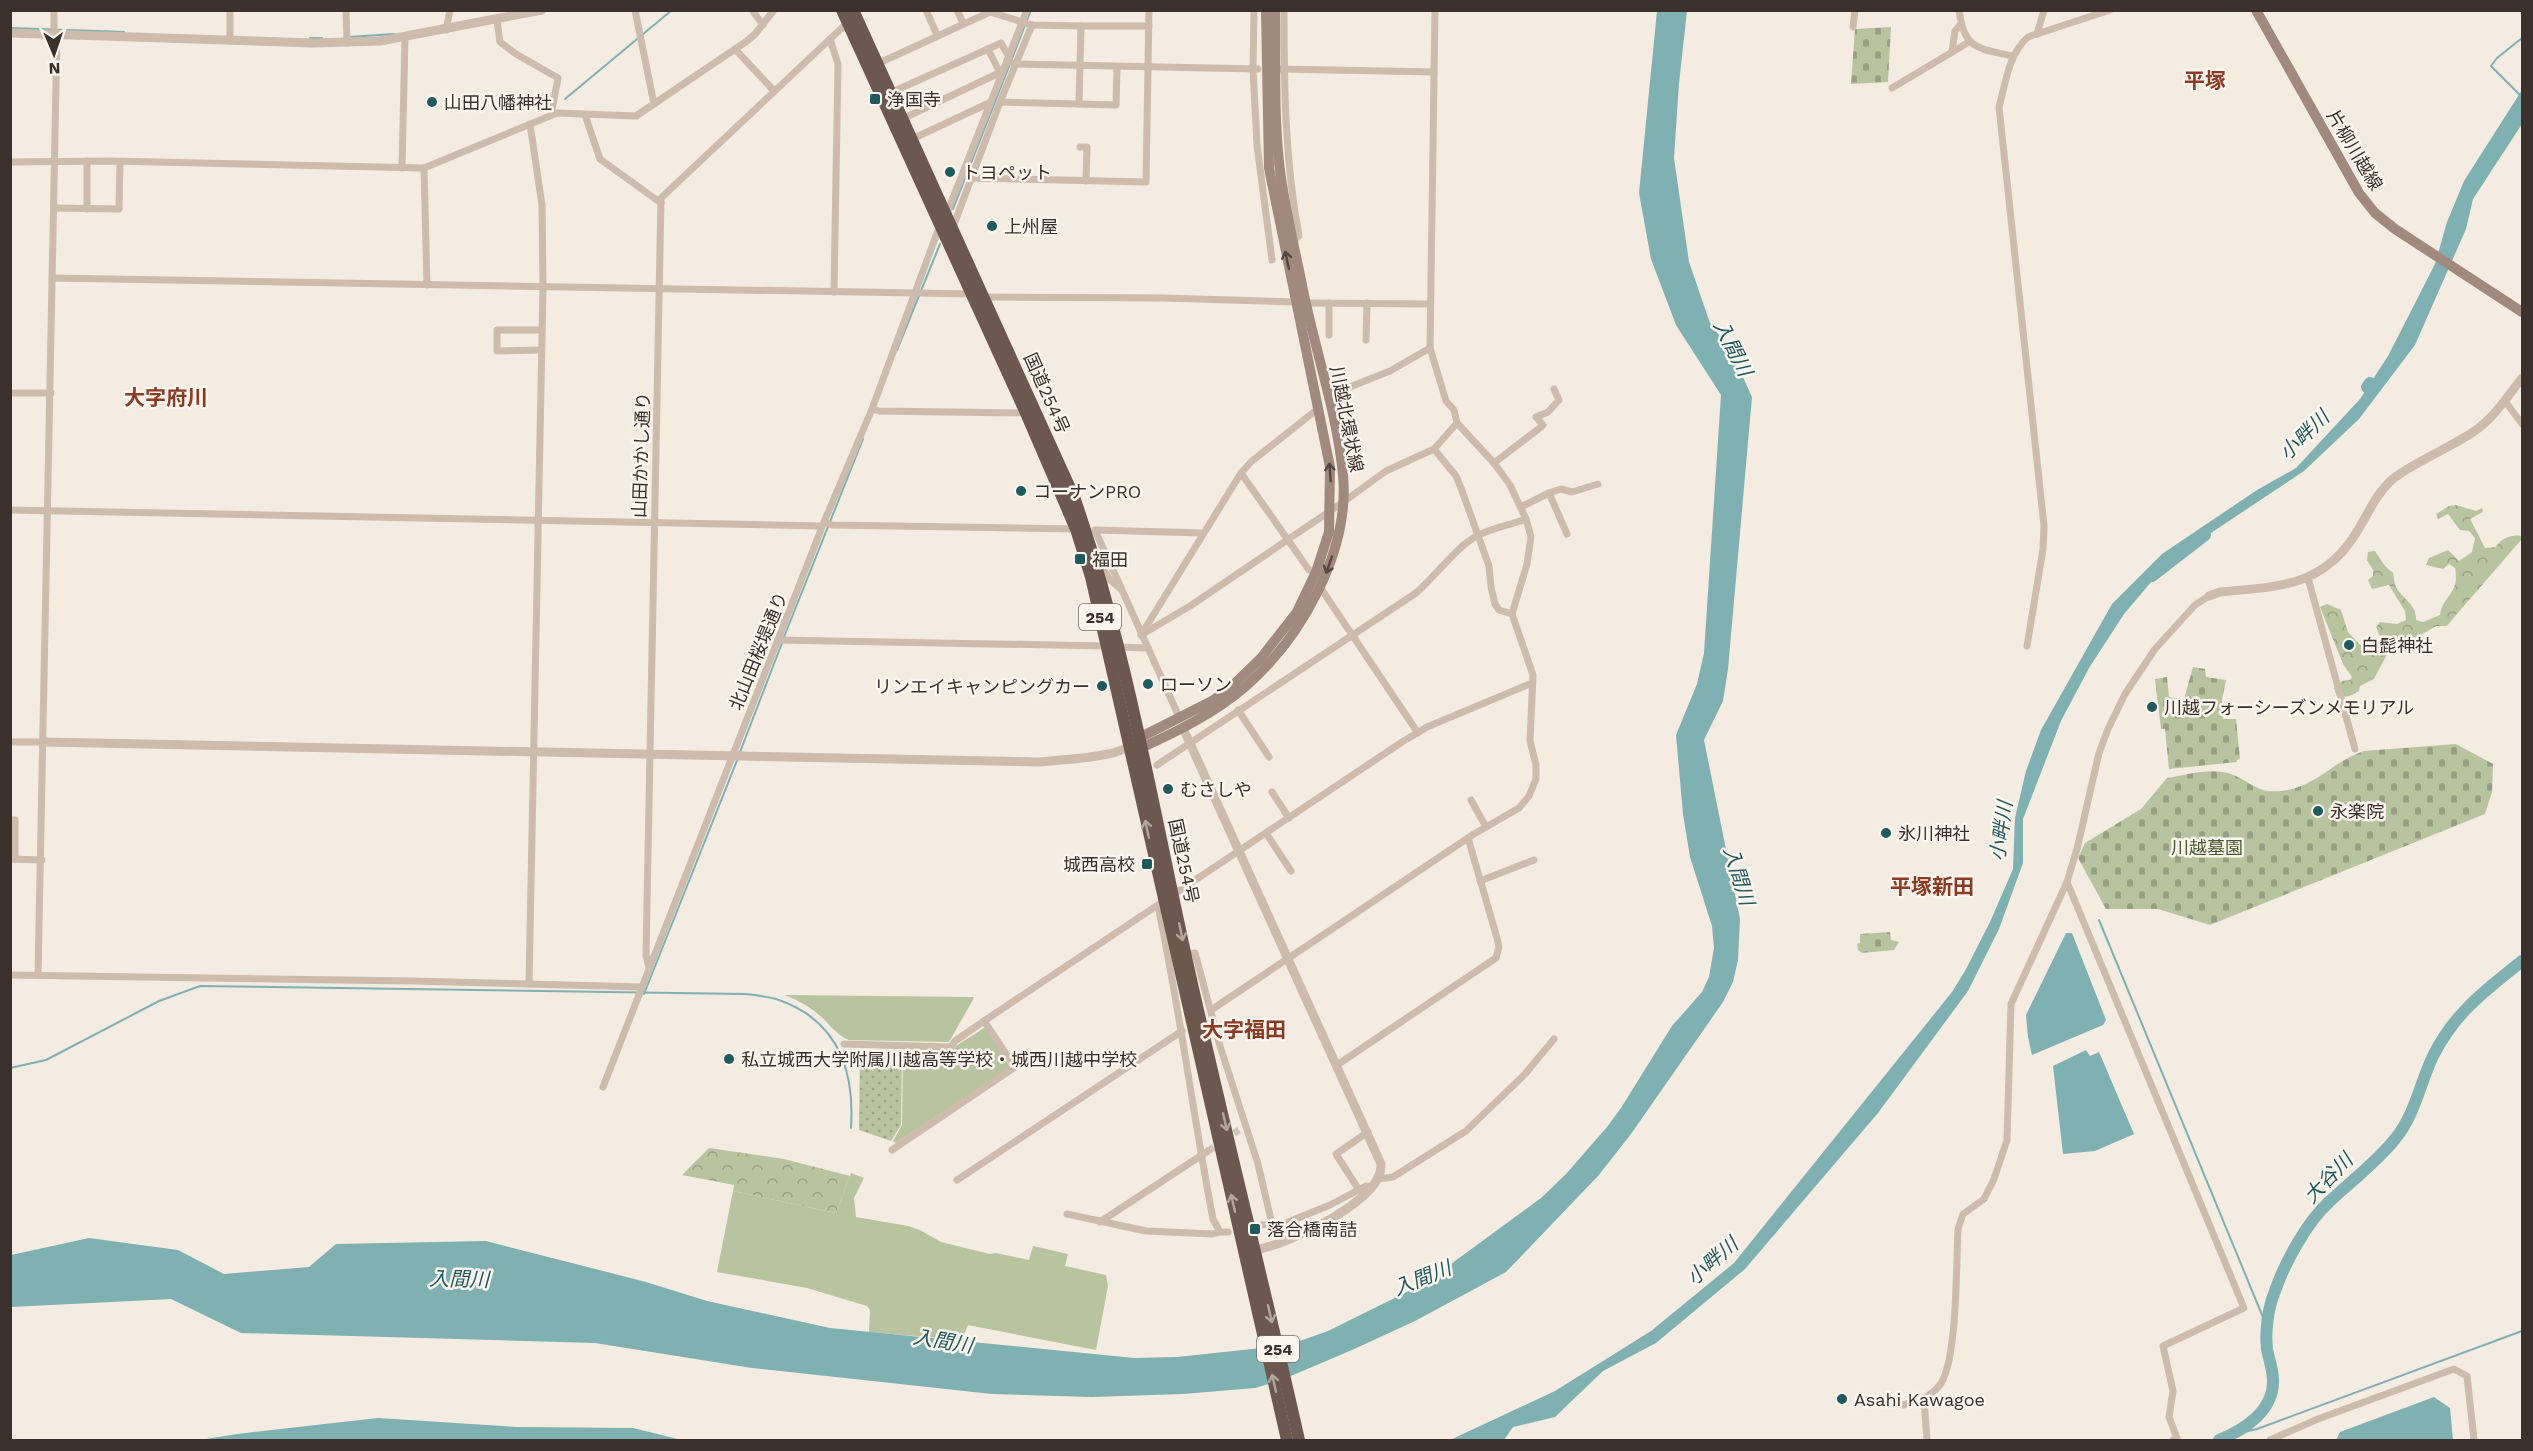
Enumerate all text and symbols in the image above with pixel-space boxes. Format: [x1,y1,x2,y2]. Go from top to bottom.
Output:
north arrow [24,24,84,84]
text: N [48,59,61,78]
district label: 平塚 [2184,68,2226,93]
place label: 浄国寺 [887,89,941,110]
place label: 山田八幡神社 [444,92,552,113]
marker: 浄国寺 [868,92,882,106]
marker: 山田八幡神社 [425,95,439,109]
street label: 片柳川越線 [2323,106,2387,194]
place label: トヨペット [962,162,1052,183]
marker: トヨペット [943,165,957,179]
place label: 上州屋 [1004,216,1058,237]
marker: 上州屋 [985,219,999,233]
one-way arrow [1280,251,1292,270]
water label: 入間川 [1709,316,1758,382]
street label: 国道254号 [1020,349,1074,437]
street label: 川越北環状線 [1326,364,1368,474]
district label: 大字府川 [124,385,208,410]
street label: 山田かかし通り [628,392,654,518]
water label: 小畔川 [2274,404,2335,464]
one-way arrow [1324,462,1335,482]
place label: コーナンPRO [1033,481,1141,502]
marker: コーナンPRO [1014,484,1028,498]
place label: 福田 [1092,549,1128,570]
marker: 福田 [1073,552,1087,566]
one-way arrow [1323,555,1334,574]
street label: 北山田桜堤通り [725,589,791,713]
road number: 254 [1079,604,1121,630]
place label: 白髭神社 [2361,635,2433,656]
marker: 白髭神社 [2342,638,2356,652]
place label: ローソン [1160,674,1232,695]
place label: リンエイキャンピングカー [874,676,1090,697]
marker: ローソン [1141,677,1155,691]
marker: リンエイキャンピングカー [1095,679,1109,693]
place label: 川越フォーシーズンメモリアル [2164,697,2414,718]
marker: 川越フォーシーズンメモリアル [2145,700,2159,714]
place label: むさしや [1180,779,1252,800]
marker: むさしや [1161,782,1175,796]
water label: 小畔川 [1985,798,2017,862]
place label: 永楽院 [2330,801,2384,822]
marker: 永楽院 [2311,804,2325,818]
street label: 国道254号 [1165,817,1203,905]
one-way arrow [1141,820,1153,839]
place label: 氷川神社 [1898,823,1970,844]
marker: 氷川神社 [1879,826,1893,840]
park label: 川越墓園 [2171,837,2243,858]
water label: 入間川 [1719,844,1760,910]
place label: 城西高校 [1063,854,1135,875]
marker: 城西高校 [1140,857,1154,871]
district label: 平塚新田 [1890,874,1974,899]
one-way arrow [1176,921,1187,941]
district label: 大字福田 [1202,1017,1286,1042]
place label: 私立城西大学附属川越高等学校・城西川越中学校 [741,1049,1137,1070]
marker: 私立城西大学附属川越高等学校・城西川越中学校 [722,1052,736,1066]
one-way arrow [1219,1112,1231,1131]
water label: 大谷川 [2299,1147,2359,1208]
one-way arrow [1226,1194,1238,1213]
place label: 落合橋南詰 [1267,1219,1357,1240]
marker: 落合橋南詰 [1248,1222,1262,1236]
water label: 小畔川 [1681,1231,1744,1290]
water label: 入間川 [1390,1255,1456,1300]
water label: 入間川 [429,1266,491,1292]
one-way arrow [1265,1305,1277,1324]
water label: 入間川 [911,1324,976,1358]
road number: 254 [1257,1336,1299,1362]
one-way arrow [1267,1374,1279,1393]
place label: Asahi Kawagoe [1854,1389,1985,1410]
marker: Asahi Kawagoe [1835,1392,1849,1406]

